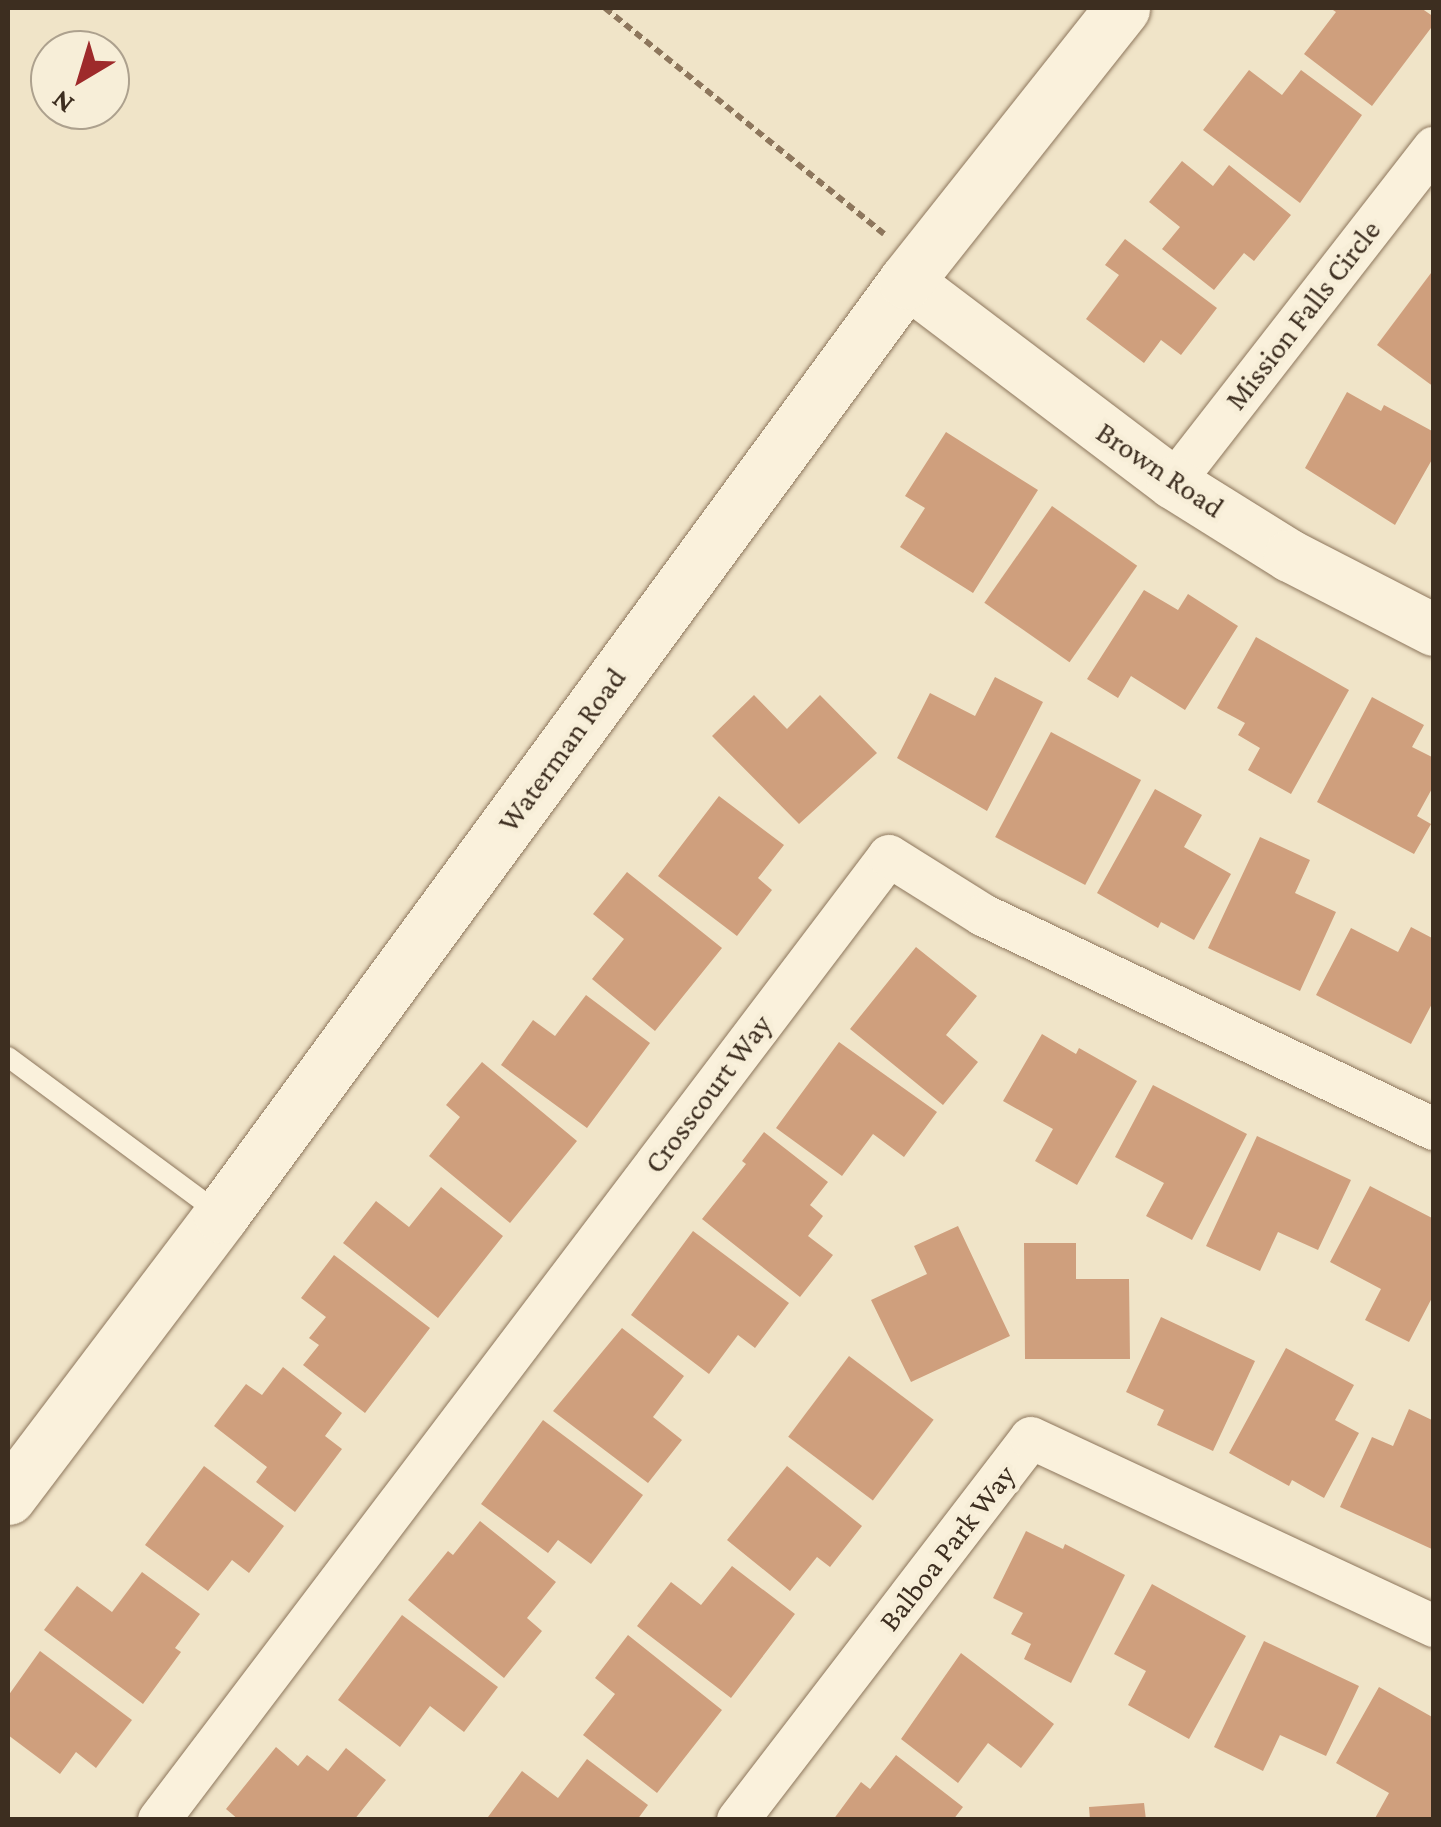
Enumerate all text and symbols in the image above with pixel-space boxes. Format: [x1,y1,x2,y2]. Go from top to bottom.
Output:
north arrow [30,30,130,130]
text: N [45,84,80,121]
street label: Mission Falls Circle [1218,213,1388,417]
street label: Brown Road [1089,414,1231,526]
street label: Waterman Road [490,661,634,839]
street label: Crosscourt Way [637,1008,779,1180]
street label: Balboa Park Way [871,1458,1023,1638]

